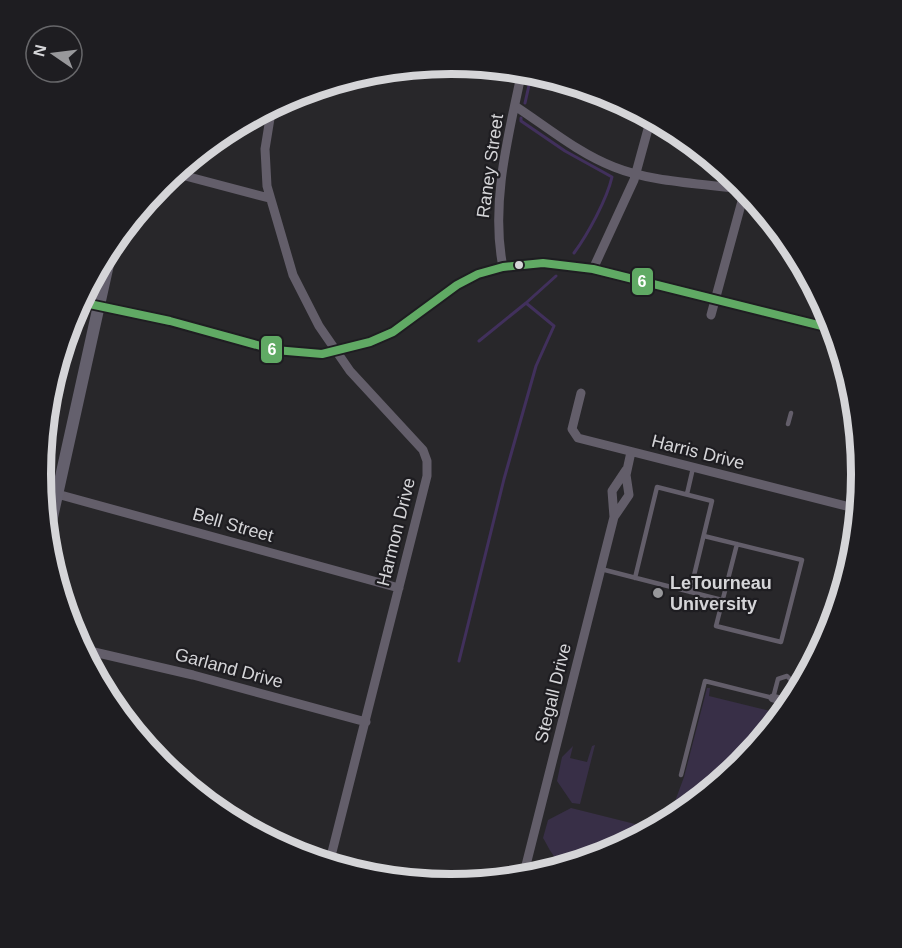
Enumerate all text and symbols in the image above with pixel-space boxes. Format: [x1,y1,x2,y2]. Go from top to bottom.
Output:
north arrow [24,24,84,84]
text: N [30,43,50,58]
street label: Raney Street [473,113,507,219]
unlabelled marker [513,259,525,271]
line badge: 6 [631,267,654,296]
text: 6 [638,273,647,290]
line badge: 6 [260,335,283,364]
text: 6 [268,341,277,358]
street label: Harris Drive [649,431,747,473]
street label: Harmon Drive [373,476,419,588]
street label: Bell Street [190,504,276,546]
place label: LeTourneau University [670,573,772,614]
marker: LeTourneau University [651,586,665,600]
street label: Stegall Drive [531,641,575,745]
street label: Garland Drive [173,644,285,692]

